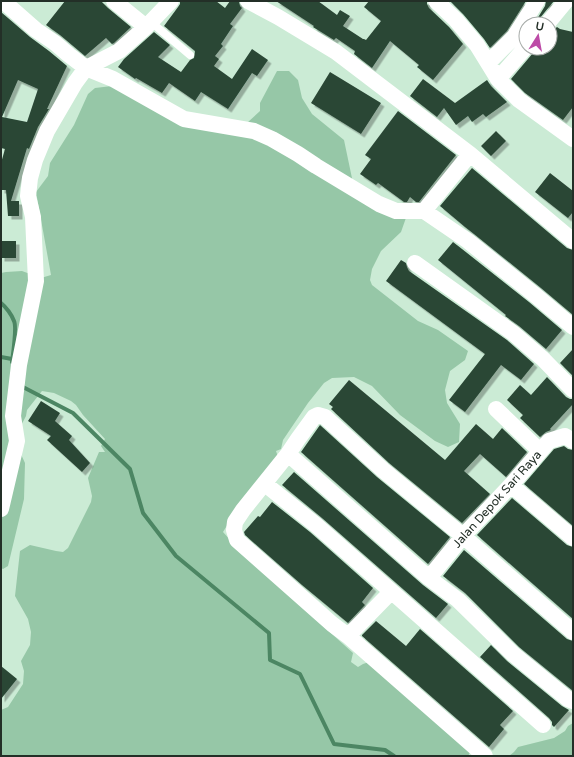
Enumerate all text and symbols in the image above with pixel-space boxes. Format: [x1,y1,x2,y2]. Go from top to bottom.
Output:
north arrow [518,16,558,56]
text: U [534,19,545,34]
street label: Jalan Depok Sari Raya [450,448,544,550]

